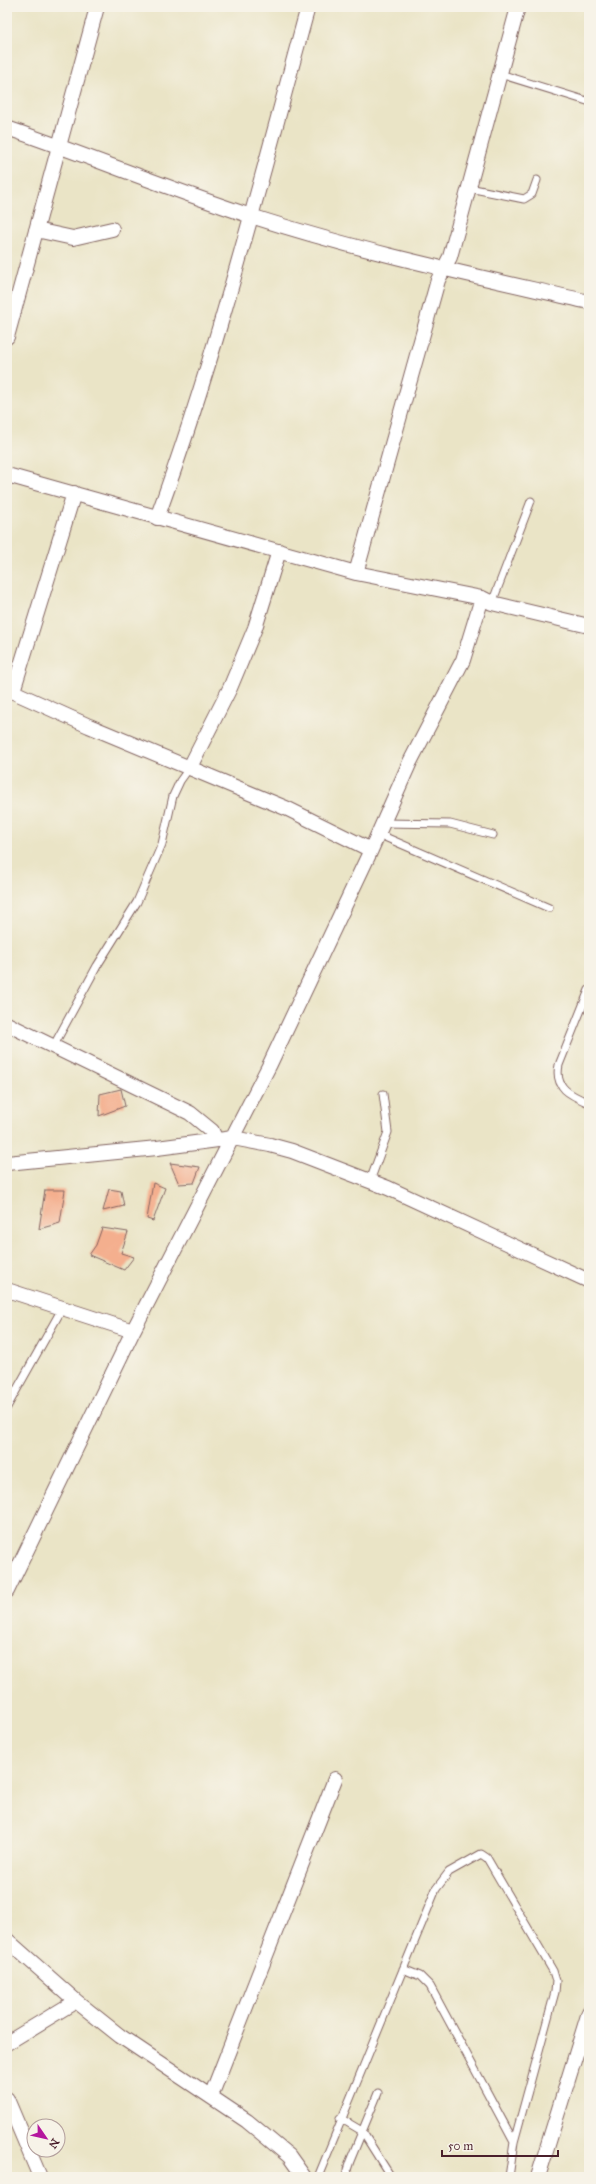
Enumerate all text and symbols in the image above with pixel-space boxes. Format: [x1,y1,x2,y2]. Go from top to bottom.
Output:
north arrow [26,2118,66,2158]
scale bar [442,2132,558,2158]
text: N [46,2136,62,2151]
text: 50 m [448,2139,473,2153]

